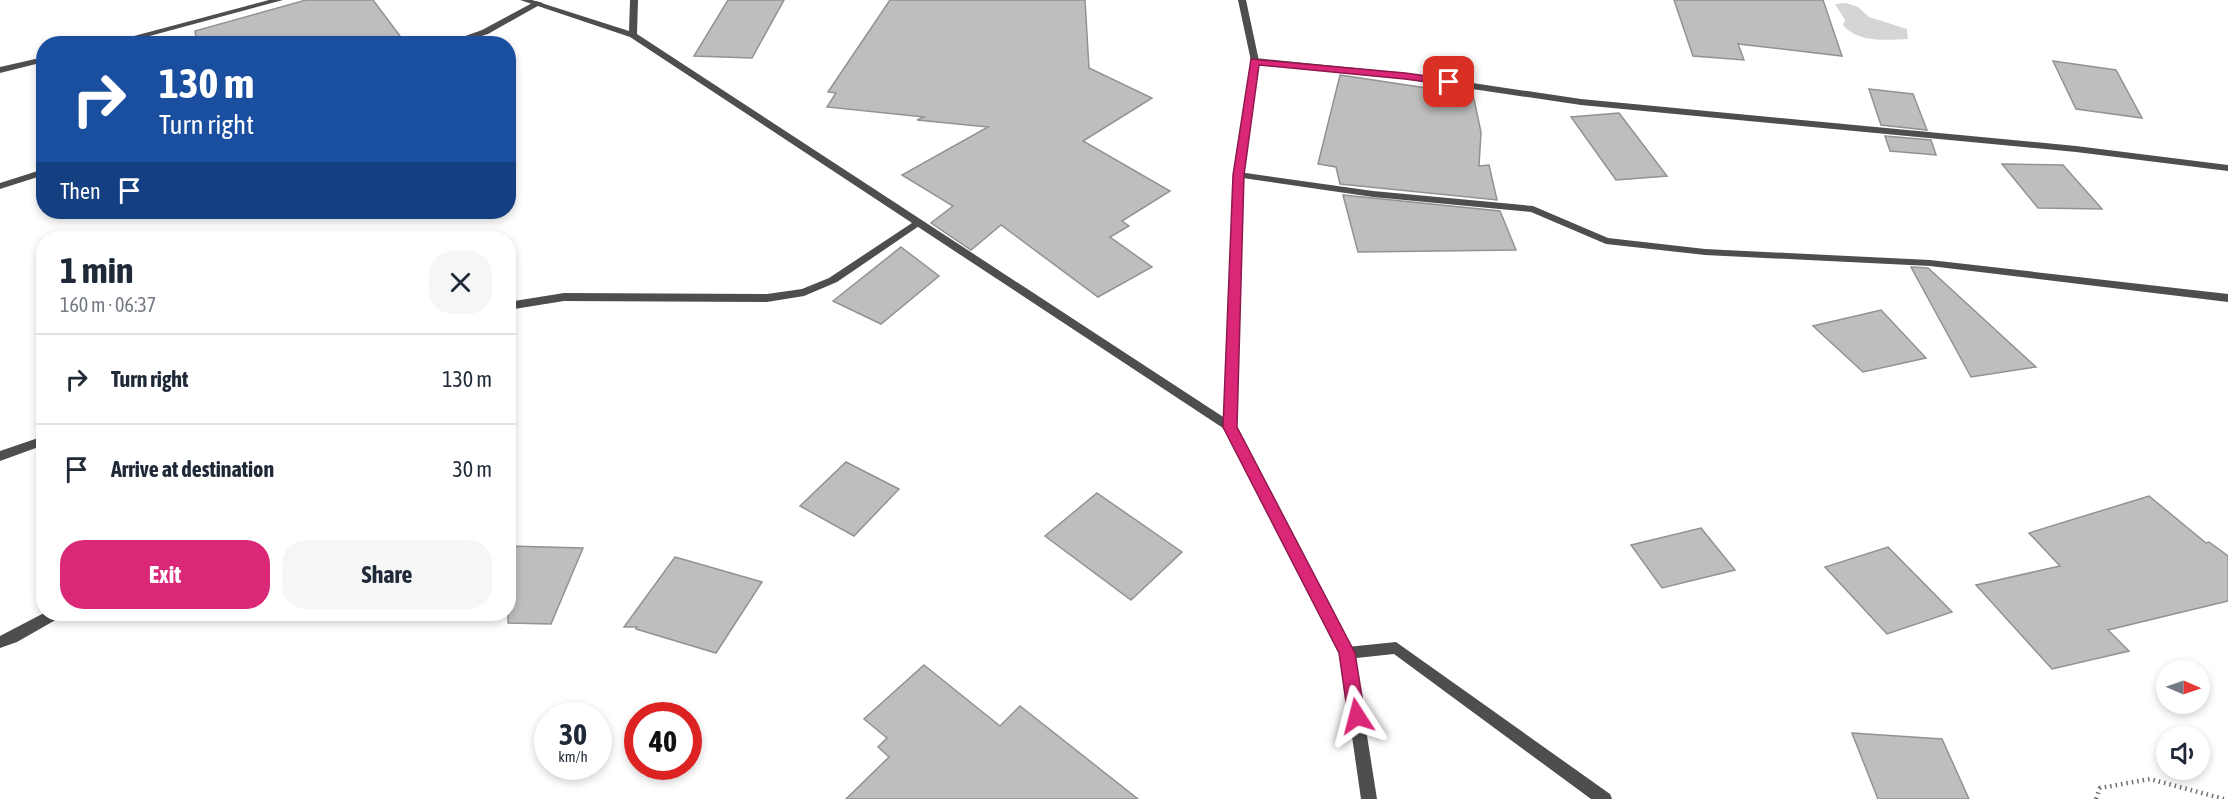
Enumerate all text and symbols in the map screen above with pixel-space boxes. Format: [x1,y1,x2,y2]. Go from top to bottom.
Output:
pin [1423,56,1474,107]
text: 130 m [159,59,254,107]
icon: right [60,60,138,138]
icon: arrive [1432,65,1465,98]
text: Turn right [159,109,254,140]
icon: arrive [113,174,146,207]
text: Then [60,178,101,204]
text: 1 min [60,249,134,291]
button: close [429,251,492,314]
text: 160 m · 06:37 [60,293,156,316]
icon: right [60,363,93,396]
text: Turn right [111,366,188,392]
text: 130 m [442,366,492,392]
icon: arrive [60,453,93,486]
text: Arrive at destination [111,456,274,482]
text: 30 m [452,456,492,482]
button: Exit [60,540,270,609]
button: Share [282,540,492,609]
north arrow [2156,660,2210,714]
map controls [2156,660,2210,780]
position arrow [1325,684,1389,748]
speed limit sign: 40 [624,702,702,780]
text: 30 [559,717,587,751]
button: sound [2156,726,2210,780]
text: km/h [558,748,588,765]

